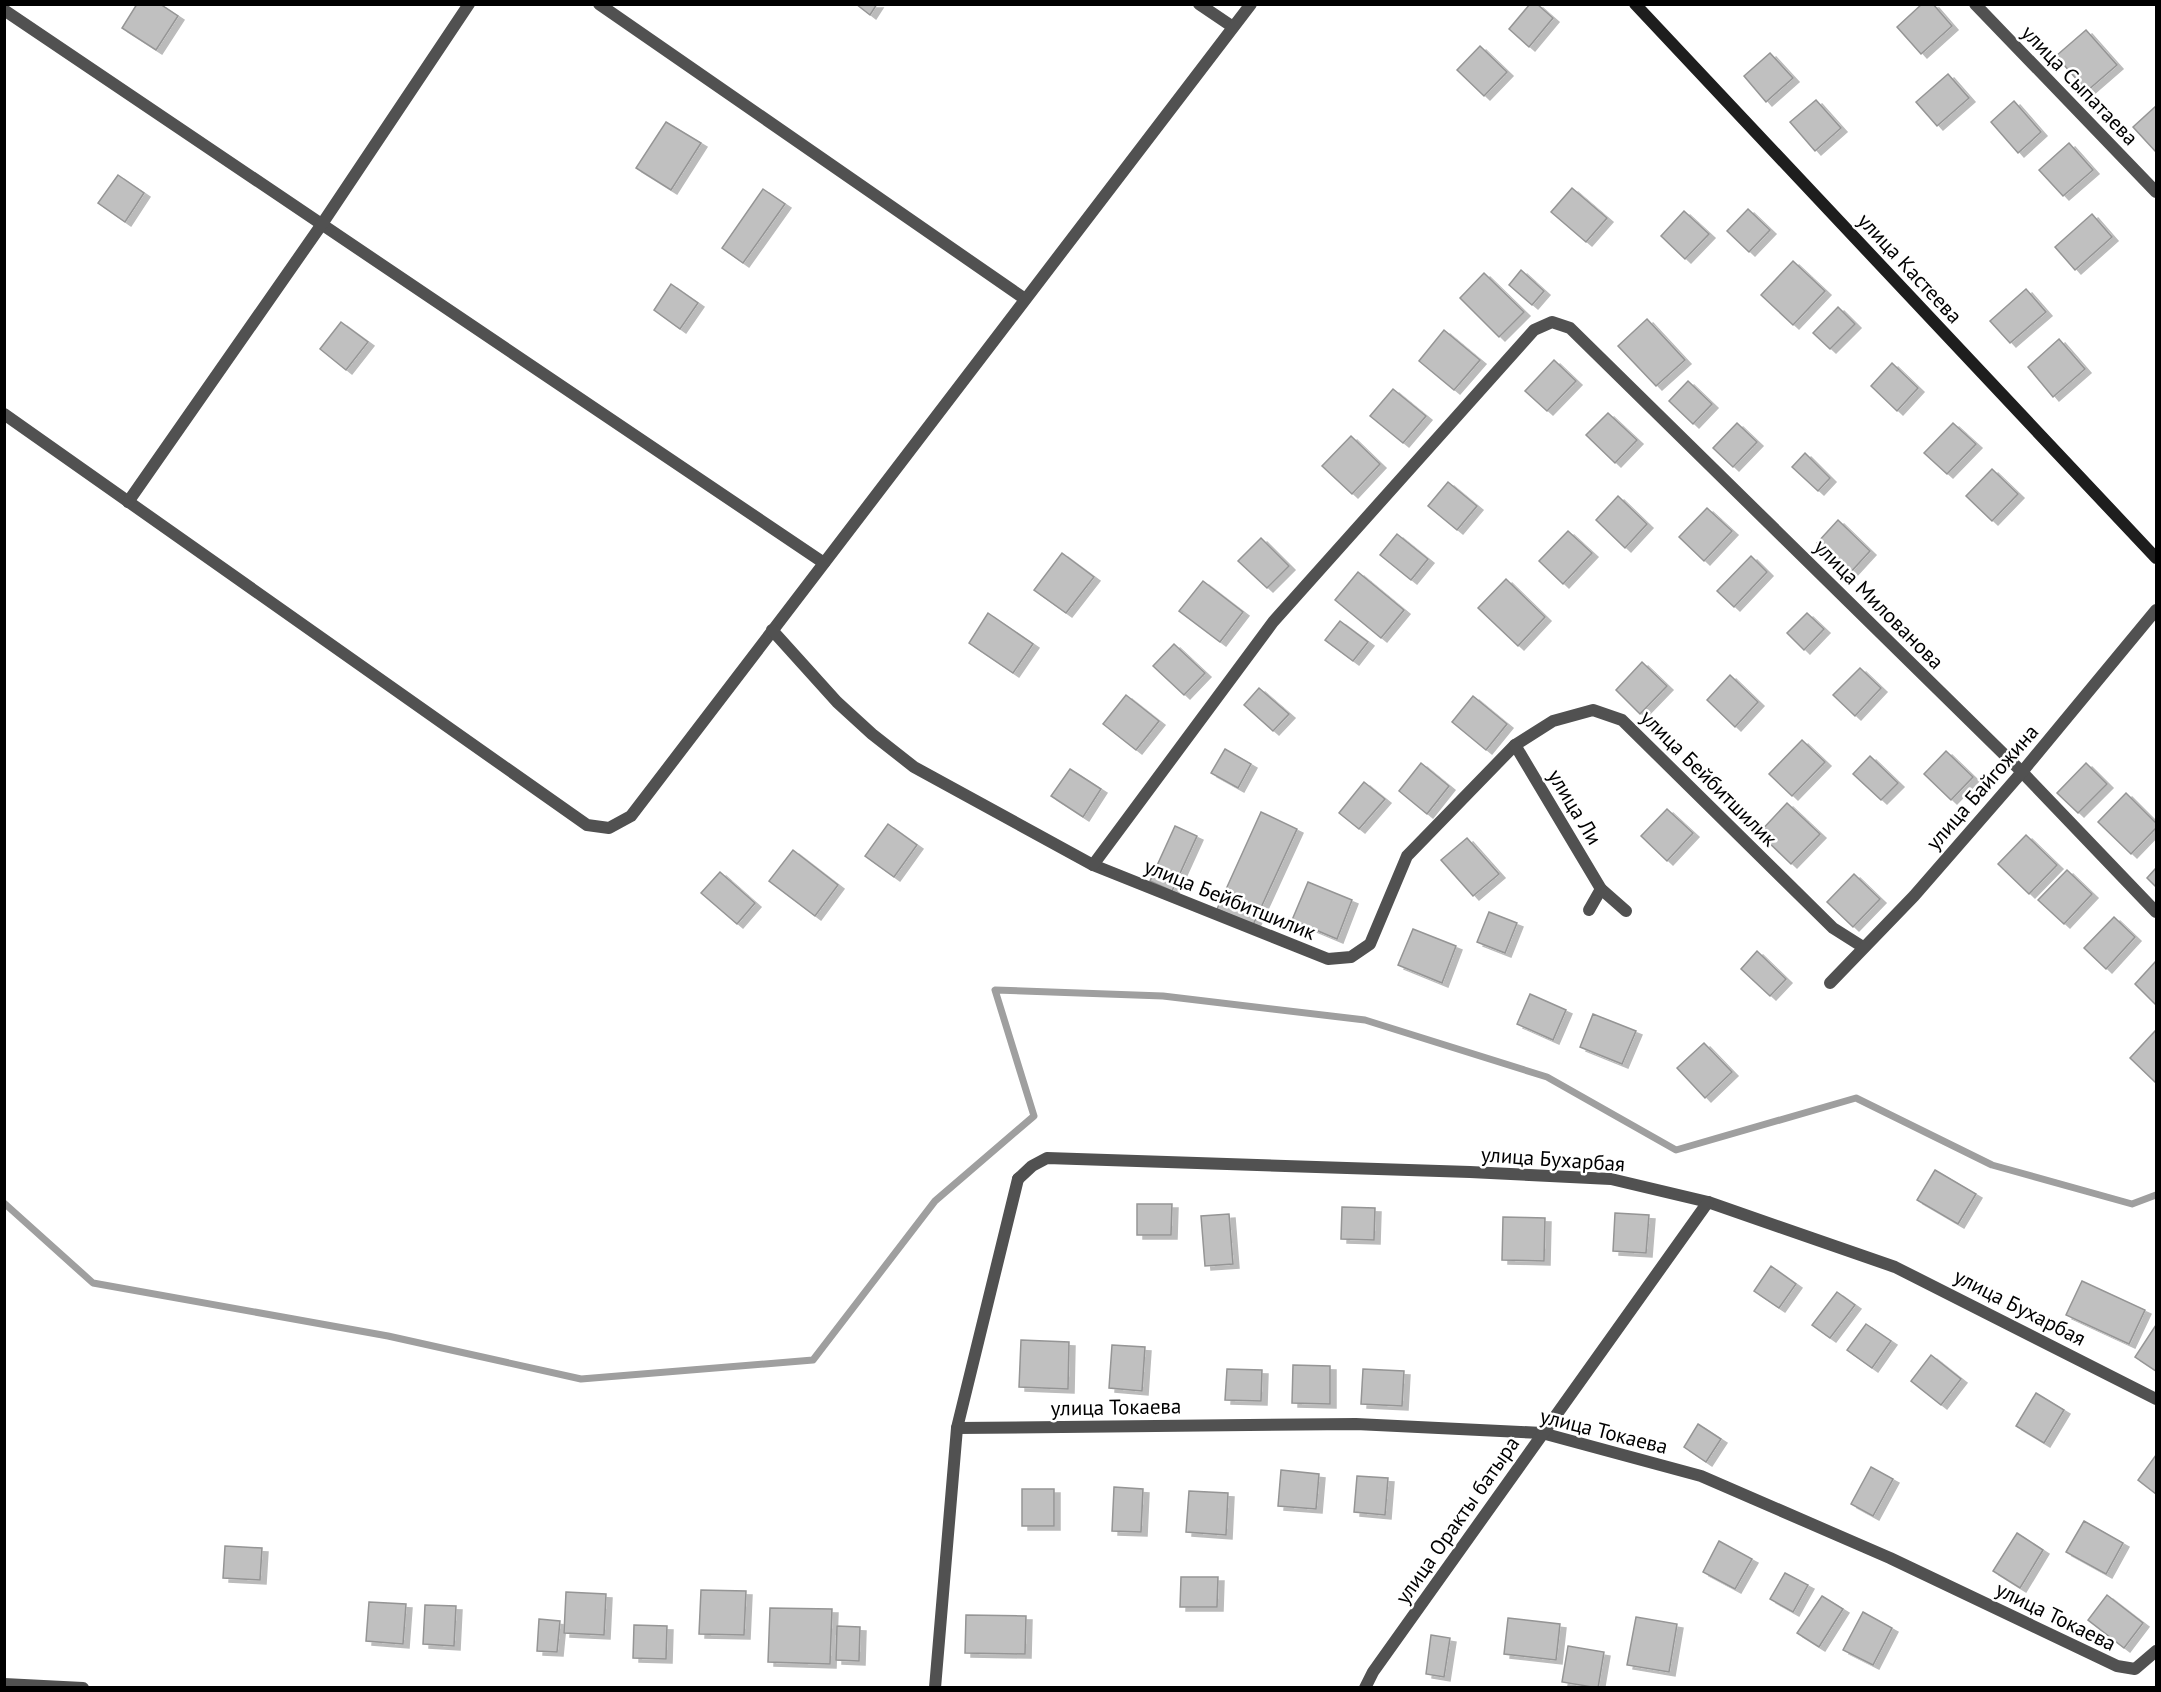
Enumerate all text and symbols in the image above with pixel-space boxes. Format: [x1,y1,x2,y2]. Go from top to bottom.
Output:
street label: улица Сыпатаева [2016,19,2144,151]
street label: улица Кастеева [1852,207,1968,329]
street label: улица Милованова [1808,533,1950,675]
street label: улица Бейбитшилик [1635,704,1783,852]
street label: улица Байгожина [1920,718,2044,856]
street label: улица Ли [1542,764,1608,850]
street label: улица Бейбитшилик [1140,852,1320,946]
street label: улица Бухарбая [1480,1140,1626,1178]
street label: улица Бухарбая [1949,1262,2091,1352]
street label: улица Токаева [1050,1392,1182,1422]
street label: улица Токаева [1537,1402,1671,1460]
street label: улица Оракты батыра [1389,1431,1525,1609]
street label: улица Токаева [1991,1575,2121,1657]

